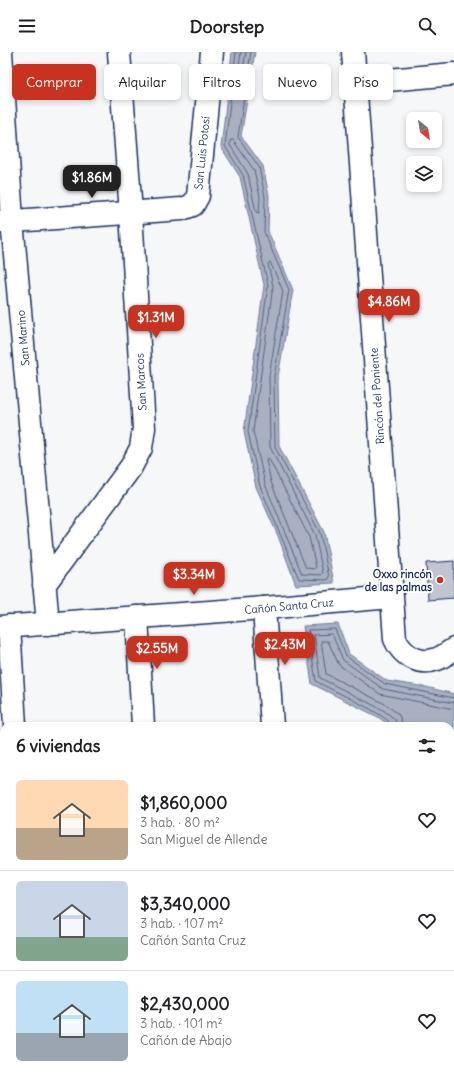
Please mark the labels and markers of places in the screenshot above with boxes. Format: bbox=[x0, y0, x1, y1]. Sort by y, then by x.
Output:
pin: $1.86M bbox=[59, 165, 125, 199]
pin: $4.86M bbox=[356, 289, 422, 323]
pin: $1.31M bbox=[123, 305, 189, 339]
pin: $3.34M bbox=[161, 562, 227, 596]
place label: Oxxo rincón de las palmas bbox=[365, 567, 433, 595]
marker: Oxxo rincón de las palmas bbox=[435, 575, 445, 585]
pin: $2.43M bbox=[252, 632, 318, 666]
pin: $2.55M bbox=[124, 636, 190, 670]

